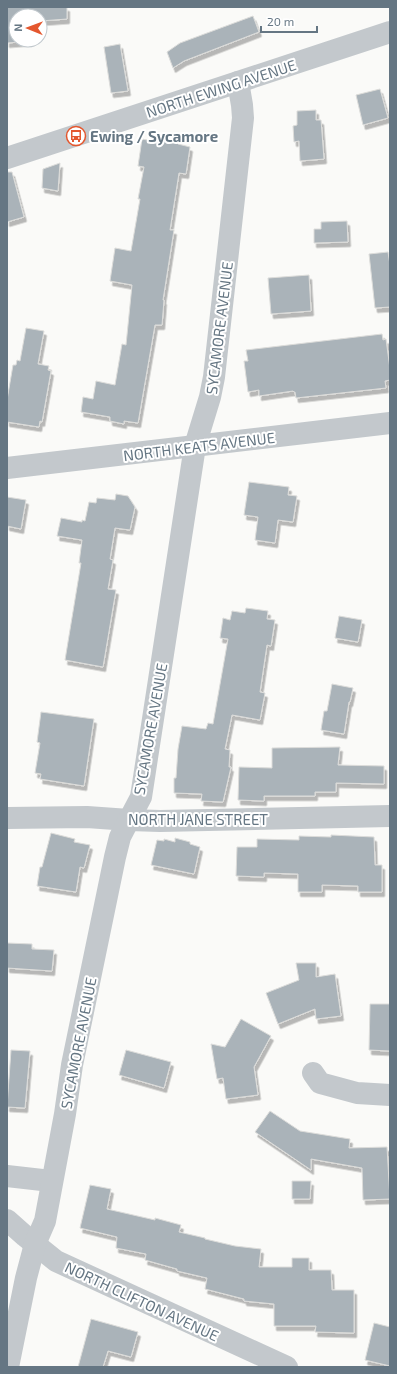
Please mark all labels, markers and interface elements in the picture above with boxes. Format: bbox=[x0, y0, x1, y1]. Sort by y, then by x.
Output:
north arrow bbox=[8, 8, 48, 48]
scale bar bbox=[261, 8, 317, 34]
text: 20 m bbox=[267, 14, 294, 28]
text: N bbox=[11, 24, 24, 32]
street label: NORTH EWING AVENUE bbox=[144, 55, 298, 121]
bus stop icon: Ewing / Sycamore bbox=[65, 125, 87, 147]
place label: Ewing / Sycamore bbox=[90, 127, 218, 146]
street label: SYCAMORE AVENUE bbox=[202, 261, 236, 395]
street label: NORTH KEATS AVENUE bbox=[122, 428, 276, 464]
street label: SYCAMORE AVENUE bbox=[130, 662, 170, 796]
street label: NORTH JANE STREET bbox=[128, 810, 268, 828]
street label: SYCAMORE AVENUE bbox=[56, 976, 100, 1110]
street label: NORTH CLIFTON AVENUE bbox=[62, 1257, 222, 1345]

